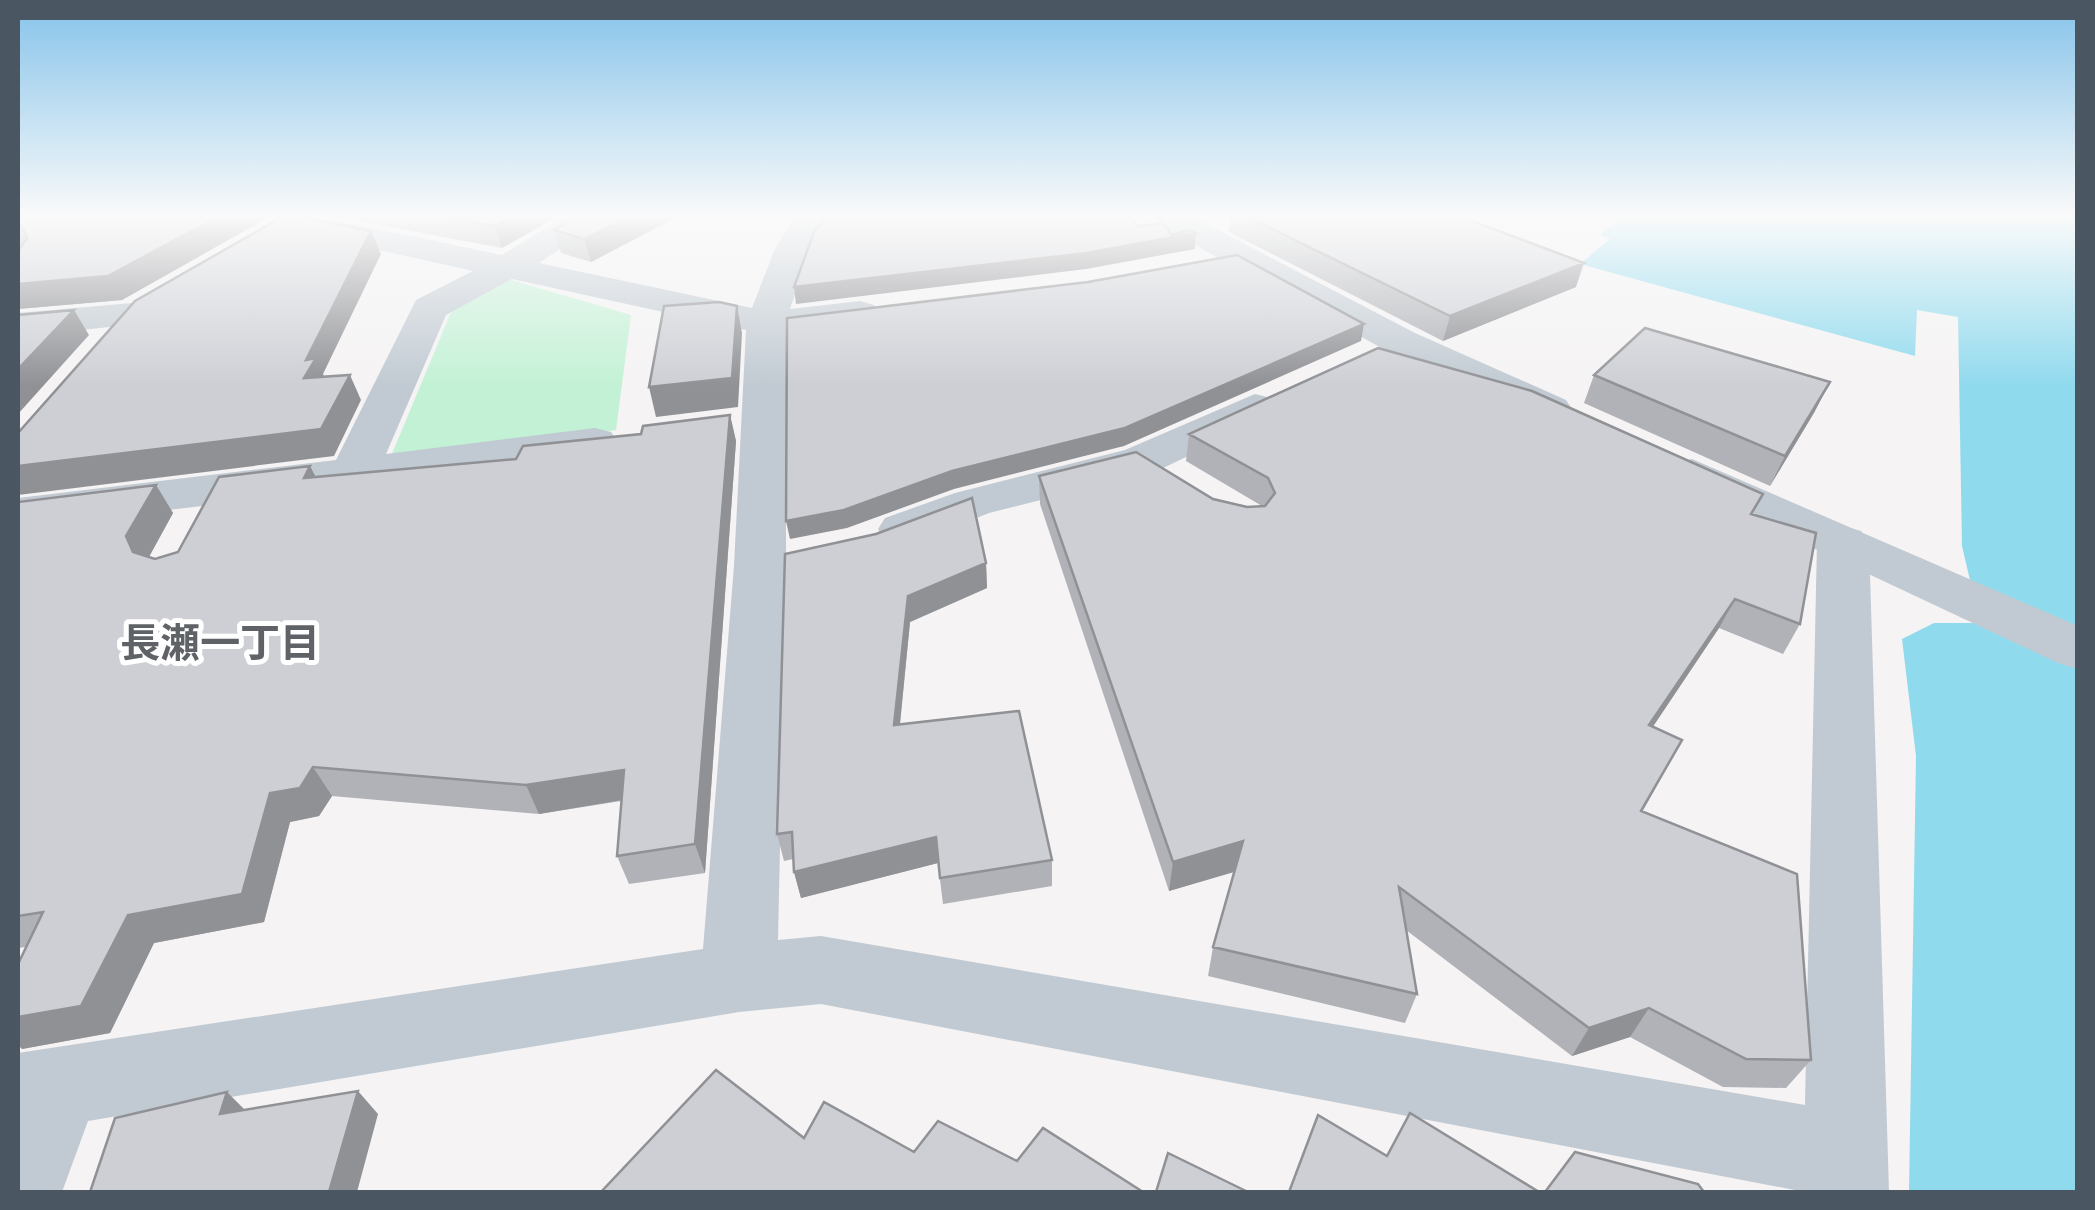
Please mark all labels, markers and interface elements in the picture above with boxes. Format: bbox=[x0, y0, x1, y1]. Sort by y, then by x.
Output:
district label: 長瀬一丁目 bbox=[120, 612, 320, 673]

